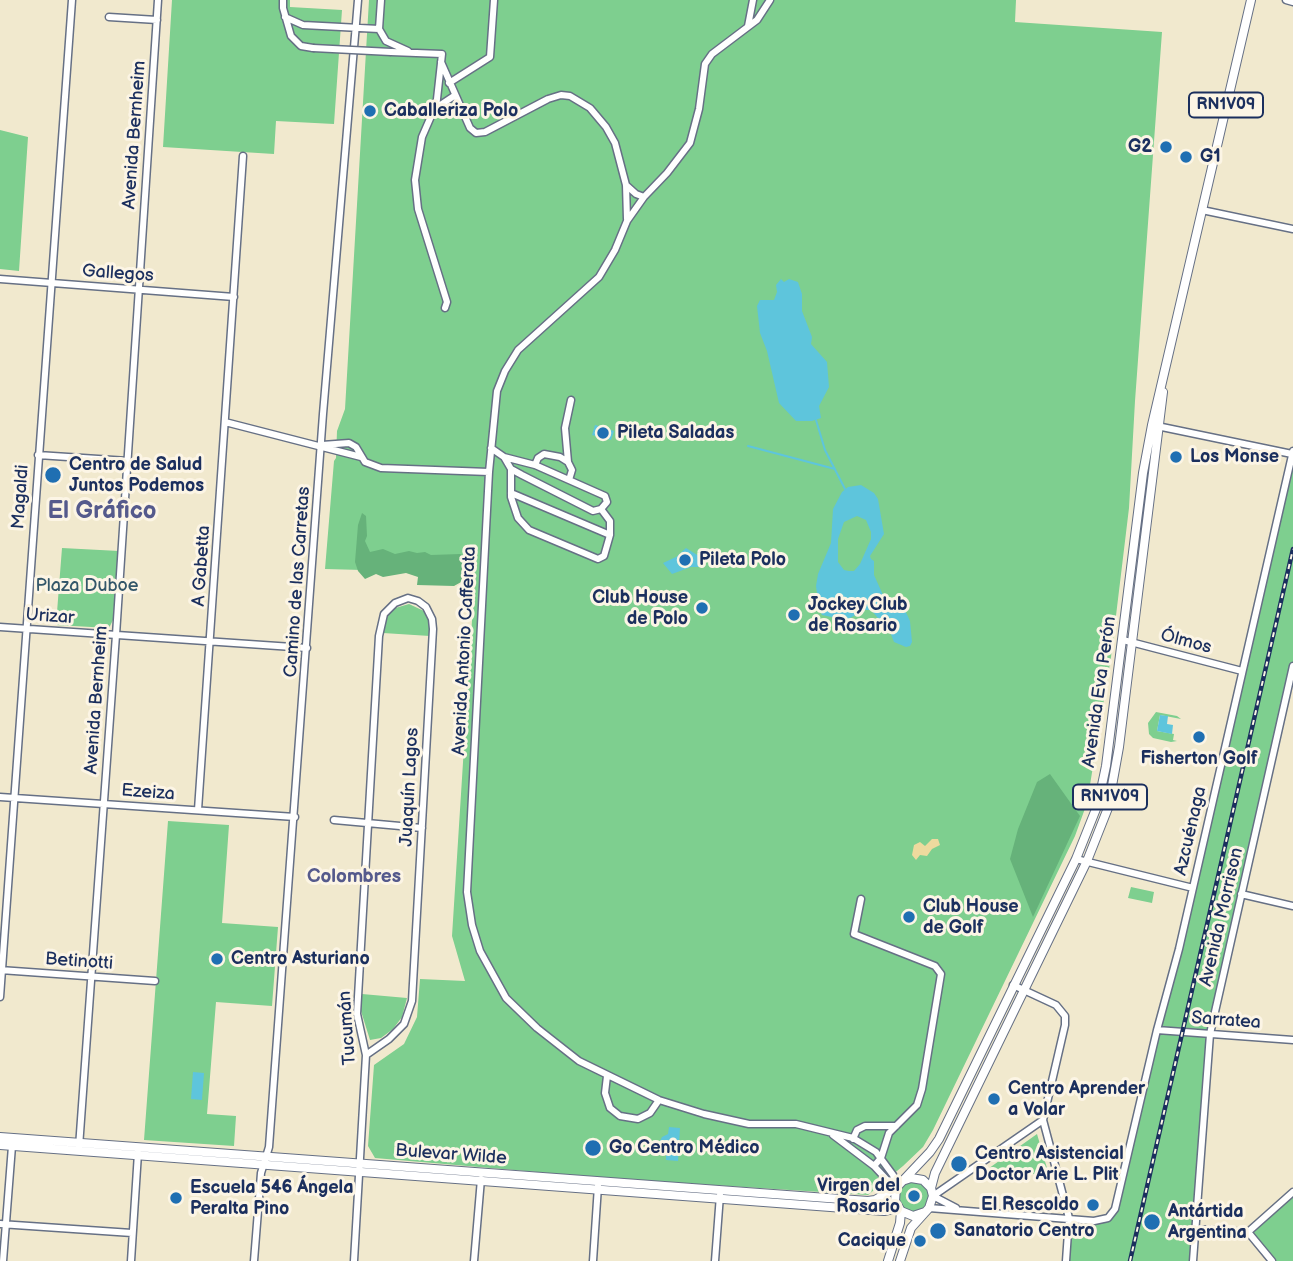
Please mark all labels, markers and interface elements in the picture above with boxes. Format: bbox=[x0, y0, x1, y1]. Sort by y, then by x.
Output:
street label: Avenida Bernheim bbox=[119, 60, 151, 210]
road number: RN1V09 bbox=[1189, 92, 1263, 118]
place label: Caballeriza Polo bbox=[384, 100, 518, 122]
marker: Caballeriza Polo bbox=[362, 103, 378, 119]
place label: G2 bbox=[1128, 136, 1152, 158]
marker: G2 bbox=[1158, 139, 1174, 155]
place label: G1 bbox=[1200, 146, 1221, 168]
marker: G1 bbox=[1178, 149, 1194, 165]
street label: Gallegos bbox=[81, 261, 155, 287]
place label: Pileta Saladas bbox=[617, 422, 734, 444]
marker: Pileta Saladas bbox=[595, 425, 611, 441]
place label: Los Monse bbox=[1190, 446, 1279, 468]
marker: Los Monse bbox=[1168, 449, 1184, 465]
place label: Centro de Salud Juntos Podemos bbox=[69, 454, 204, 496]
street label: Magaldi bbox=[8, 464, 34, 530]
marker: Centro de Salud Juntos Podemos bbox=[43, 465, 63, 485]
street label: Camino de las Carretas bbox=[281, 486, 315, 678]
district label: El Gráfico bbox=[47, 498, 157, 526]
street label: A Gabetta bbox=[188, 525, 216, 607]
street label: Avenida Antonio Cafferata bbox=[449, 546, 481, 756]
place label: Pileta Polo bbox=[699, 549, 786, 571]
marker: Pileta Polo bbox=[677, 552, 693, 568]
park label: Plaza Duboe bbox=[35, 575, 139, 597]
place label: Club House de Polo bbox=[592, 587, 688, 630]
place label: Jockey Club de Rosario bbox=[808, 594, 908, 636]
marker: Club House de Polo bbox=[694, 600, 710, 616]
street label: Urizar bbox=[25, 605, 75, 629]
marker: Jockey Club de Rosario bbox=[786, 607, 802, 623]
street label: Avenida Eva Perón bbox=[1079, 615, 1121, 769]
street label: Avenida Bernheim bbox=[81, 625, 113, 775]
street label: Ólmos bbox=[1158, 625, 1214, 659]
street label: Juaquín Lagos bbox=[396, 727, 424, 847]
marker: Fisherton Golf bbox=[1191, 729, 1207, 745]
place label: Fisherton Golf bbox=[1141, 748, 1257, 770]
street label: Ezeiza bbox=[120, 780, 176, 806]
road number: RN1V09 bbox=[1073, 784, 1147, 810]
street label: Azcuénaga bbox=[1170, 784, 1212, 878]
street label: Avenida Morrison bbox=[1196, 846, 1248, 988]
district label: Colombres bbox=[307, 866, 401, 888]
place label: Club House de Golf bbox=[923, 896, 1019, 939]
marker: Club House de Golf bbox=[901, 909, 917, 925]
place label: Centro Asturiano bbox=[231, 948, 370, 970]
street label: Betinotti bbox=[44, 949, 114, 975]
marker: Centro Asturiano bbox=[209, 951, 225, 967]
street label: Tucumán bbox=[335, 990, 361, 1066]
street label: Sarratea bbox=[1190, 1008, 1262, 1034]
place label: Centro Aprender a Volar bbox=[1008, 1078, 1145, 1120]
marker: Centro Aprender a Volar bbox=[986, 1091, 1002, 1107]
place label: Go Centro Médico bbox=[609, 1137, 760, 1159]
marker: Go Centro Médico bbox=[583, 1138, 603, 1158]
street label: Bulevar Wilde bbox=[395, 1140, 507, 1170]
place label: Centro Asistencial Doctor Arie L. Plit bbox=[975, 1143, 1124, 1186]
marker: Centro Asistencial Doctor Arie L. Plit bbox=[949, 1154, 969, 1174]
place label: Virgen del Rosario bbox=[817, 1175, 900, 1218]
place label: Escuela 546 Ángela Peralta Pino bbox=[190, 1177, 353, 1220]
marker: Virgen del Rosario bbox=[906, 1188, 922, 1204]
marker: Escuela 546 Ángela Peralta Pino bbox=[168, 1190, 184, 1206]
place label: El Rescoldo bbox=[981, 1194, 1079, 1216]
marker: El Rescoldo bbox=[1085, 1197, 1101, 1213]
place label: Antártida Argentina bbox=[1168, 1201, 1247, 1244]
marker: Antártida Argentina bbox=[1142, 1212, 1162, 1232]
place label: Sanatorio Centro bbox=[954, 1220, 1095, 1242]
marker: Sanatorio Centro bbox=[928, 1221, 948, 1241]
place label: Cacique bbox=[838, 1230, 906, 1252]
marker: Cacique bbox=[912, 1233, 928, 1249]

